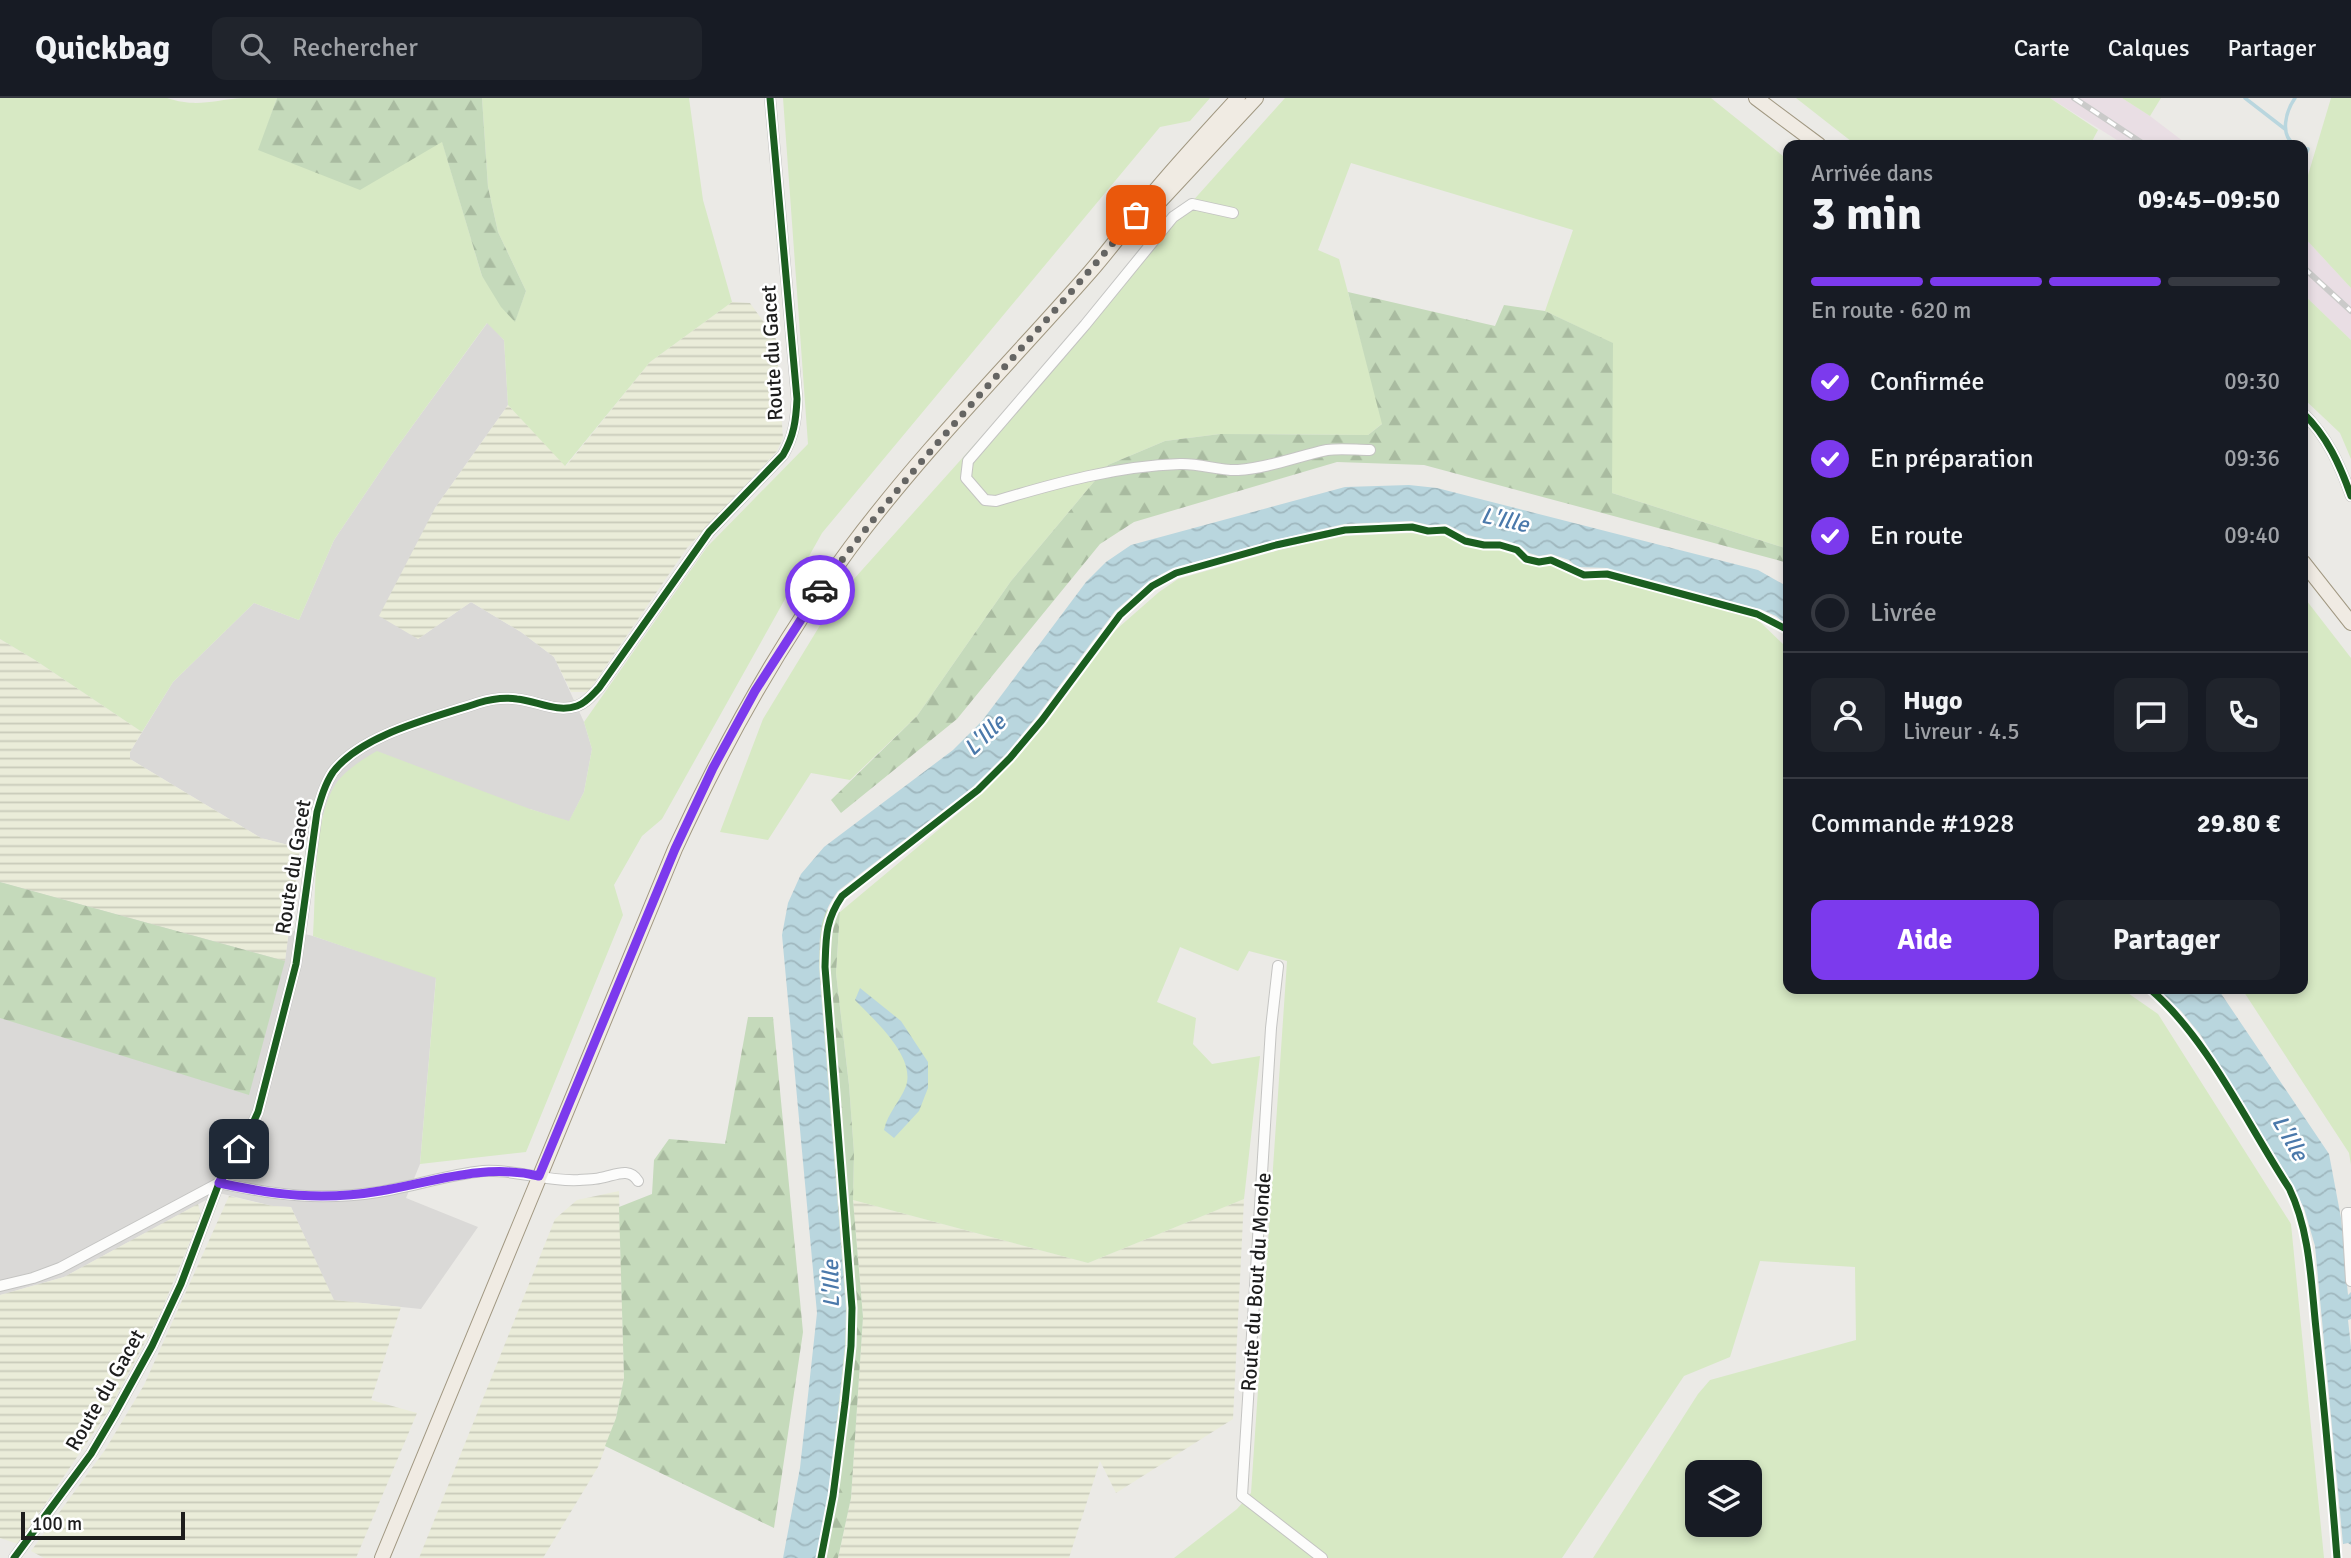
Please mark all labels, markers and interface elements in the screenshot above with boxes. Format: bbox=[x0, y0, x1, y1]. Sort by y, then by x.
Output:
search box bbox=[212, 17, 702, 80]
text: Quickbag bbox=[35, 28, 170, 69]
icon: search bbox=[236, 29, 274, 67]
text: Rechercher bbox=[292, 32, 418, 64]
text: Carte bbox=[2014, 33, 2070, 63]
text: Calques bbox=[2108, 33, 2189, 63]
text: Partager bbox=[2227, 33, 2316, 63]
text: Arrivée dans bbox=[1811, 159, 1933, 188]
text: 09:45–09:50 bbox=[2138, 184, 2280, 216]
pin bbox=[1106, 185, 1166, 245]
text: 3 min bbox=[1811, 186, 1922, 242]
icon: bag bbox=[1117, 196, 1155, 234]
street label: Route du Gacet bbox=[755, 284, 789, 422]
text: En route · 620 m bbox=[1811, 296, 1971, 325]
icon: check bbox=[1811, 363, 1849, 401]
text: Confirmée bbox=[1870, 366, 1985, 398]
text: 09:30 bbox=[2224, 367, 2280, 396]
icon: check bbox=[1811, 440, 1849, 478]
text: En préparation bbox=[1870, 443, 2034, 475]
text: 09:36 bbox=[2224, 444, 2280, 473]
water label: L'Ille bbox=[1479, 501, 1533, 539]
icon: check bbox=[1811, 517, 1849, 555]
text: En route bbox=[1870, 520, 1963, 552]
text: 09:40 bbox=[2224, 521, 2280, 550]
courier bbox=[785, 555, 855, 625]
icon: car bbox=[801, 571, 839, 609]
text: Livrée bbox=[1870, 597, 1937, 629]
button: person bbox=[1811, 678, 1885, 752]
button: chat bbox=[2114, 678, 2188, 752]
button: phone bbox=[2206, 678, 2280, 752]
text: Hugo bbox=[1903, 685, 1963, 717]
water label: L'Ille bbox=[958, 707, 1013, 762]
text: Livreur · 4.5 bbox=[1903, 717, 2020, 746]
street label: Route du Gacet bbox=[270, 798, 316, 936]
text: Commande #1928 bbox=[1811, 808, 2014, 840]
text: 29.80 € bbox=[2197, 808, 2280, 840]
button: Aide bbox=[1811, 900, 2039, 980]
button: Partager bbox=[2053, 900, 2280, 980]
water label: L'Ille bbox=[2265, 1110, 2315, 1167]
pin bbox=[209, 1119, 269, 1179]
icon: home bbox=[220, 1130, 258, 1168]
street label: Route du Bout du Monde bbox=[1235, 1172, 1277, 1392]
water label: L'Ille bbox=[816, 1258, 846, 1308]
street label: Route du Gacet bbox=[60, 1325, 150, 1455]
map controls bbox=[1685, 1460, 1762, 1537]
button: layers bbox=[1685, 1460, 1762, 1537]
scale bar bbox=[21, 1509, 186, 1541]
text: 100 m bbox=[32, 1512, 82, 1536]

